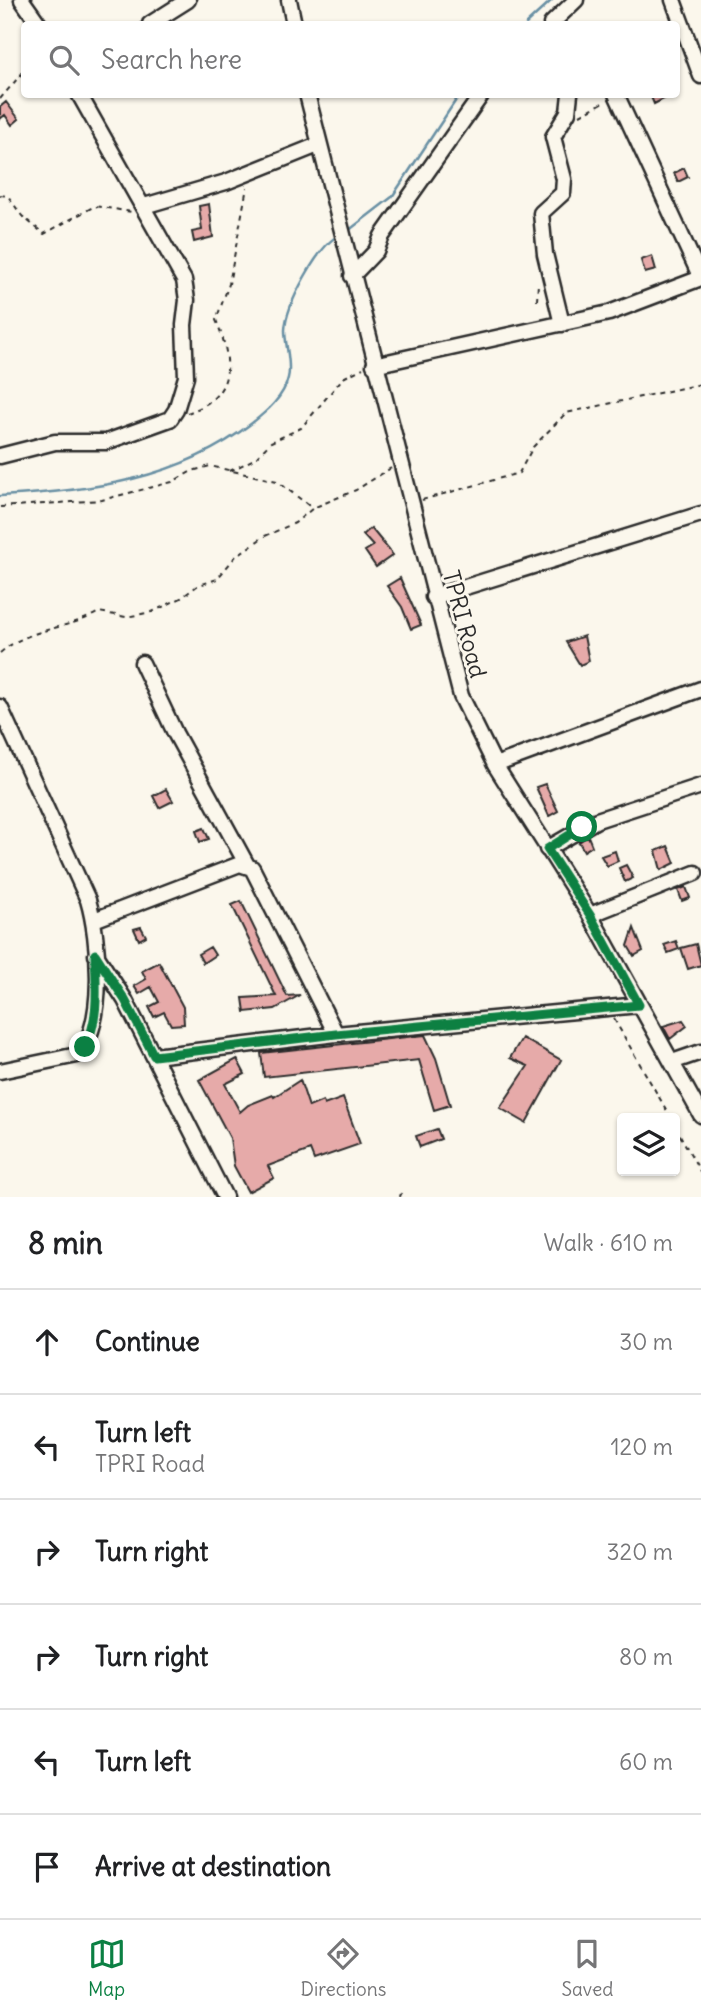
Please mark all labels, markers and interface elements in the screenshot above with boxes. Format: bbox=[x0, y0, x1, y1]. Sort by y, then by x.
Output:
search box bbox=[21, 21, 680, 98]
icon: search bbox=[45, 41, 83, 79]
text: Search here bbox=[101, 43, 242, 76]
street label: TPRI Road bbox=[437, 567, 493, 681]
route start bbox=[566, 811, 597, 842]
route end bbox=[69, 1031, 100, 1062]
map controls bbox=[617, 1113, 680, 1176]
button: layers bbox=[617, 1113, 680, 1176]
text: 8 min bbox=[28, 1224, 103, 1262]
text: Walk · 610 m bbox=[544, 1228, 673, 1257]
icon: ahead bbox=[28, 1323, 66, 1361]
text: Continue bbox=[95, 1325, 200, 1358]
text: 30 m bbox=[619, 1327, 673, 1356]
text: Turn left bbox=[95, 1416, 191, 1449]
icon: left bbox=[28, 1428, 66, 1466]
text: 120 m bbox=[610, 1432, 673, 1461]
text: TPRI Road bbox=[95, 1449, 205, 1478]
icon: right bbox=[28, 1533, 66, 1571]
text: Turn right bbox=[95, 1535, 208, 1568]
text: 320 m bbox=[607, 1537, 673, 1566]
icon: right bbox=[28, 1638, 66, 1676]
text: Turn right bbox=[95, 1640, 208, 1673]
text: 80 m bbox=[619, 1642, 673, 1671]
icon: left bbox=[28, 1743, 66, 1781]
text: Turn left bbox=[95, 1745, 191, 1778]
text: 60 m bbox=[619, 1747, 673, 1776]
icon: arrive bbox=[28, 1848, 66, 1886]
text: Arrive at destination bbox=[95, 1850, 331, 1883]
tab: Map bbox=[88, 1935, 126, 2001]
tab: Directions bbox=[301, 1935, 386, 2001]
tab: Saved bbox=[561, 1935, 613, 2001]

